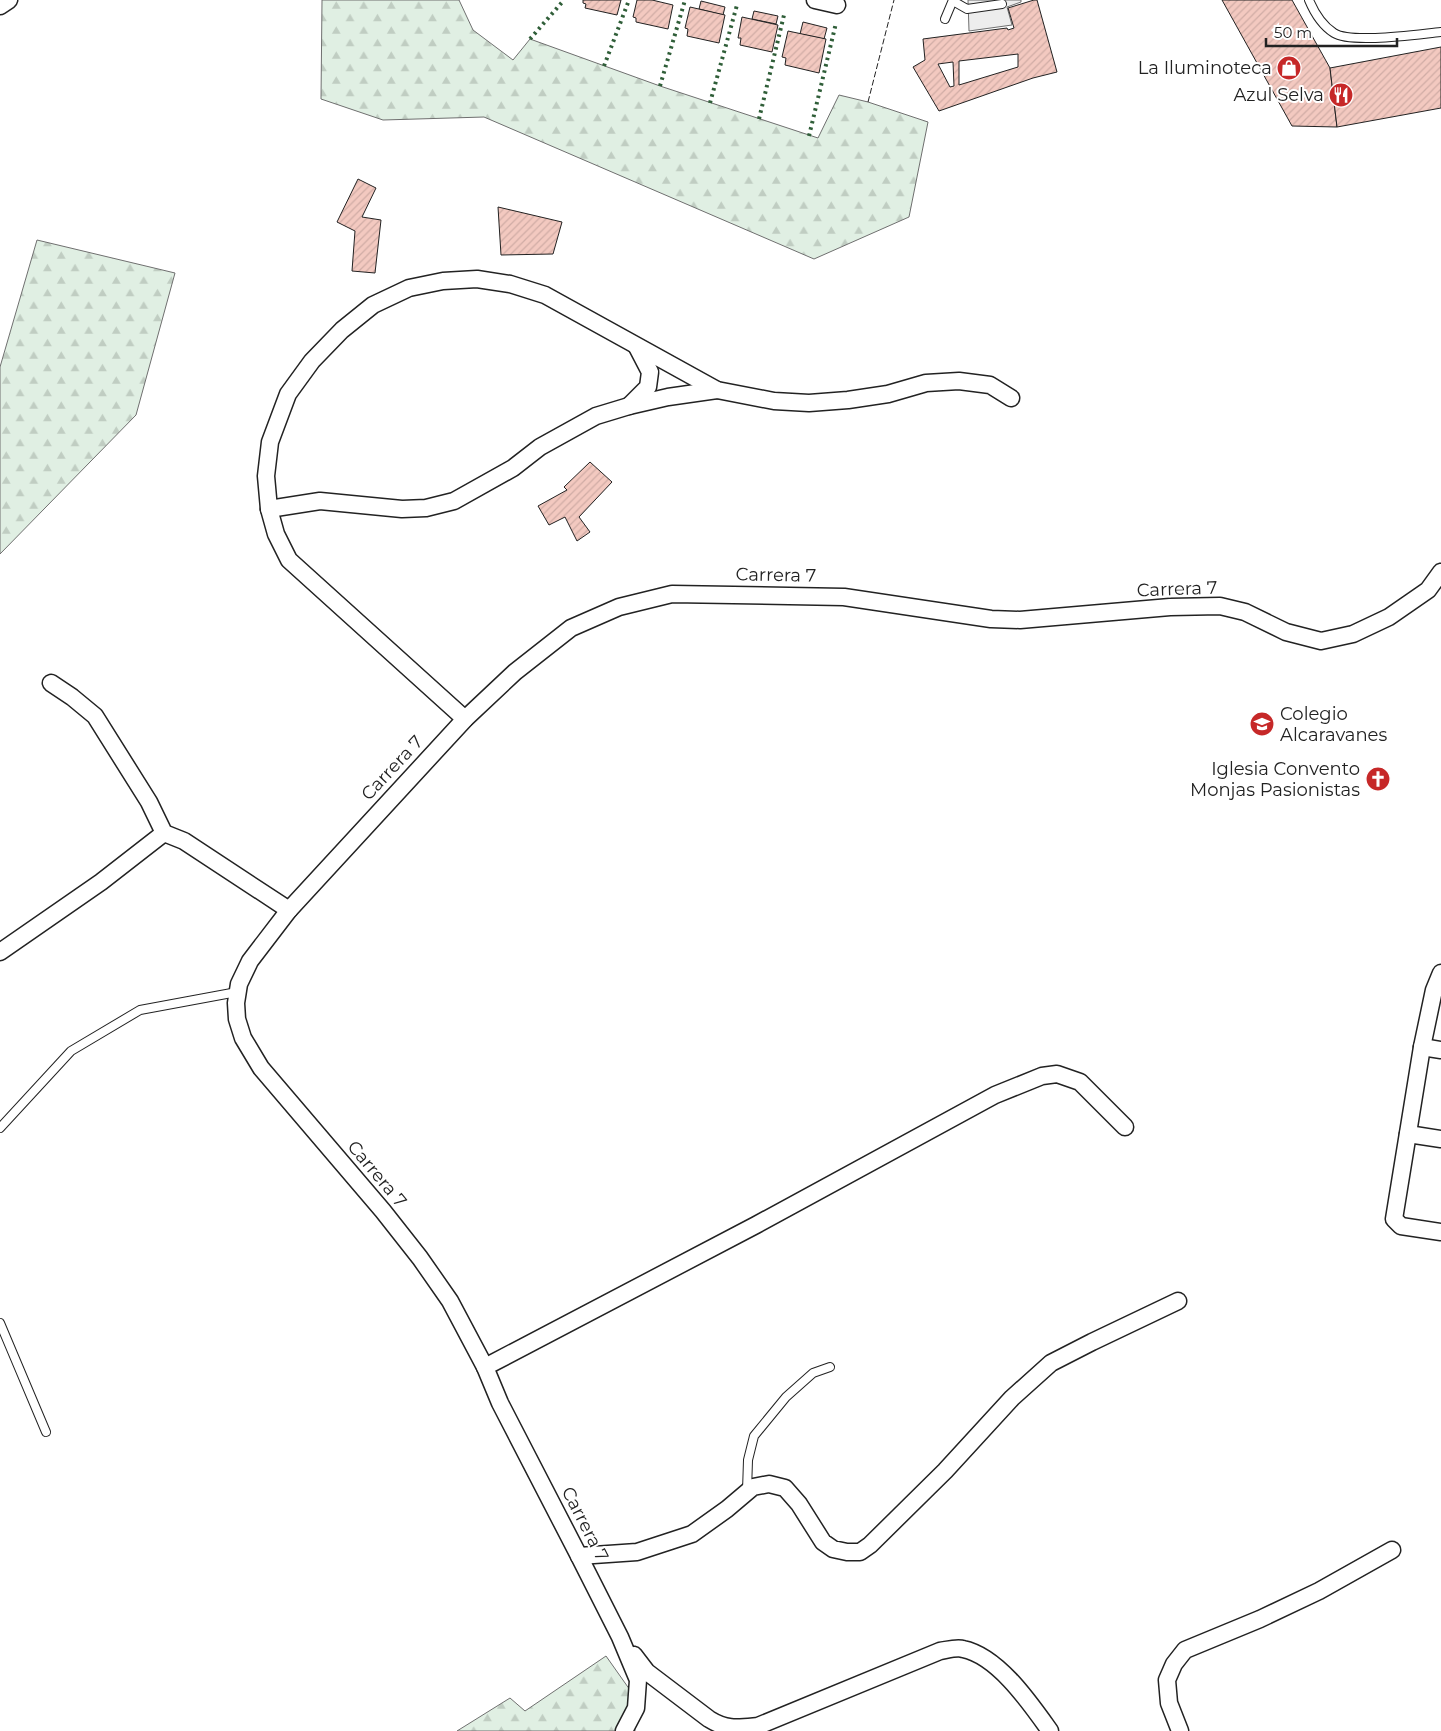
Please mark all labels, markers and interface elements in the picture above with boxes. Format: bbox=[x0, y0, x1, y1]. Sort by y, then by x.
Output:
scale bar bbox=[1266, 15, 1397, 47]
text: 50 m bbox=[1274, 23, 1312, 42]
shop icon: La Iluminoteca bbox=[1276, 55, 1302, 81]
place label: La Iluminoteca bbox=[1138, 57, 1272, 79]
restaurant icon: Azul Selva bbox=[1328, 82, 1354, 108]
place label: Azul Selva bbox=[1233, 84, 1324, 106]
street label: Carrera 7 bbox=[736, 563, 816, 587]
street label: Carrera 7 bbox=[1136, 577, 1218, 601]
place label: Colegio Alcaravanes bbox=[1280, 703, 1387, 746]
school or university icon: Colegio Alcaravanes bbox=[1249, 711, 1275, 737]
street label: Carrera 7 bbox=[356, 731, 428, 805]
place label: Iglesia Convento Monjas Pasionistas bbox=[1190, 758, 1360, 801]
church icon: Iglesia Convento Monjas Pasionistas bbox=[1365, 766, 1391, 792]
street label: Carrera 7 bbox=[343, 1136, 411, 1212]
street label: Carrera 7 bbox=[557, 1483, 613, 1565]

